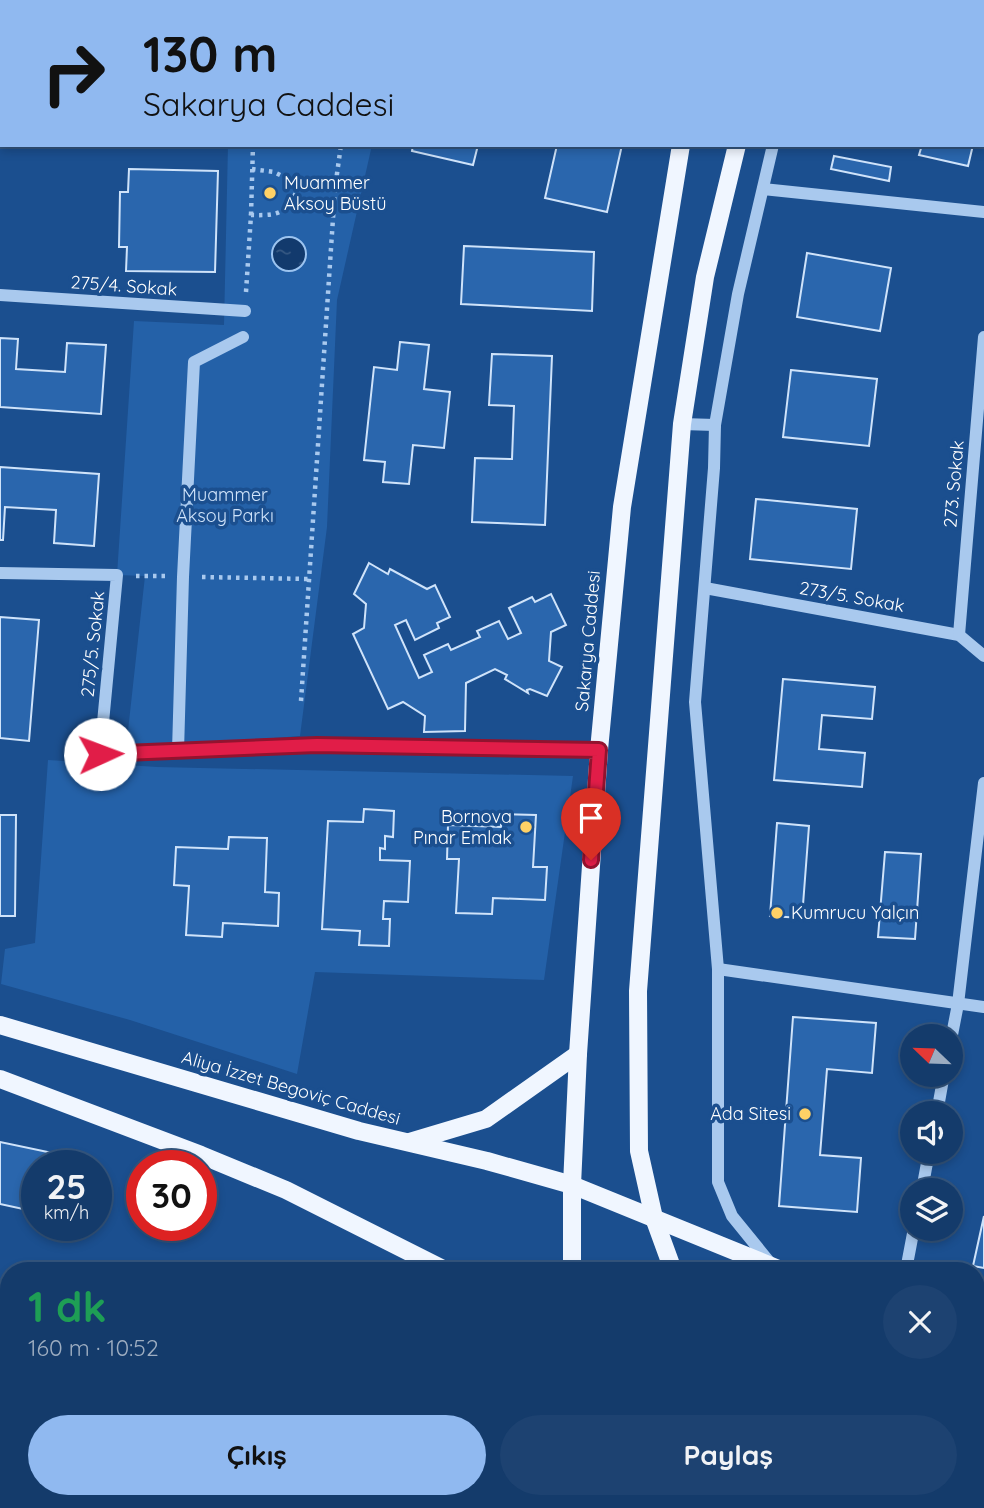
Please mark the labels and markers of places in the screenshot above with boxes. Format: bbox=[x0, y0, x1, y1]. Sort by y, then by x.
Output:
place label: Muammer Aksoy Büstü bbox=[284, 171, 386, 215]
marker: Muammer Aksoy Büstü bbox=[262, 185, 278, 201]
pin bbox=[561, 788, 621, 860]
place label: Bornova Pınar Emlak bbox=[413, 805, 512, 849]
marker: Bornova Pınar Emlak bbox=[518, 819, 534, 835]
place label: Kumrucu Yalçın bbox=[791, 901, 919, 924]
marker: Kumrucu Yalçın bbox=[769, 905, 785, 921]
place label: Ada Sitesi bbox=[710, 1102, 791, 1125]
marker: Ada Sitesi bbox=[797, 1106, 813, 1122]

